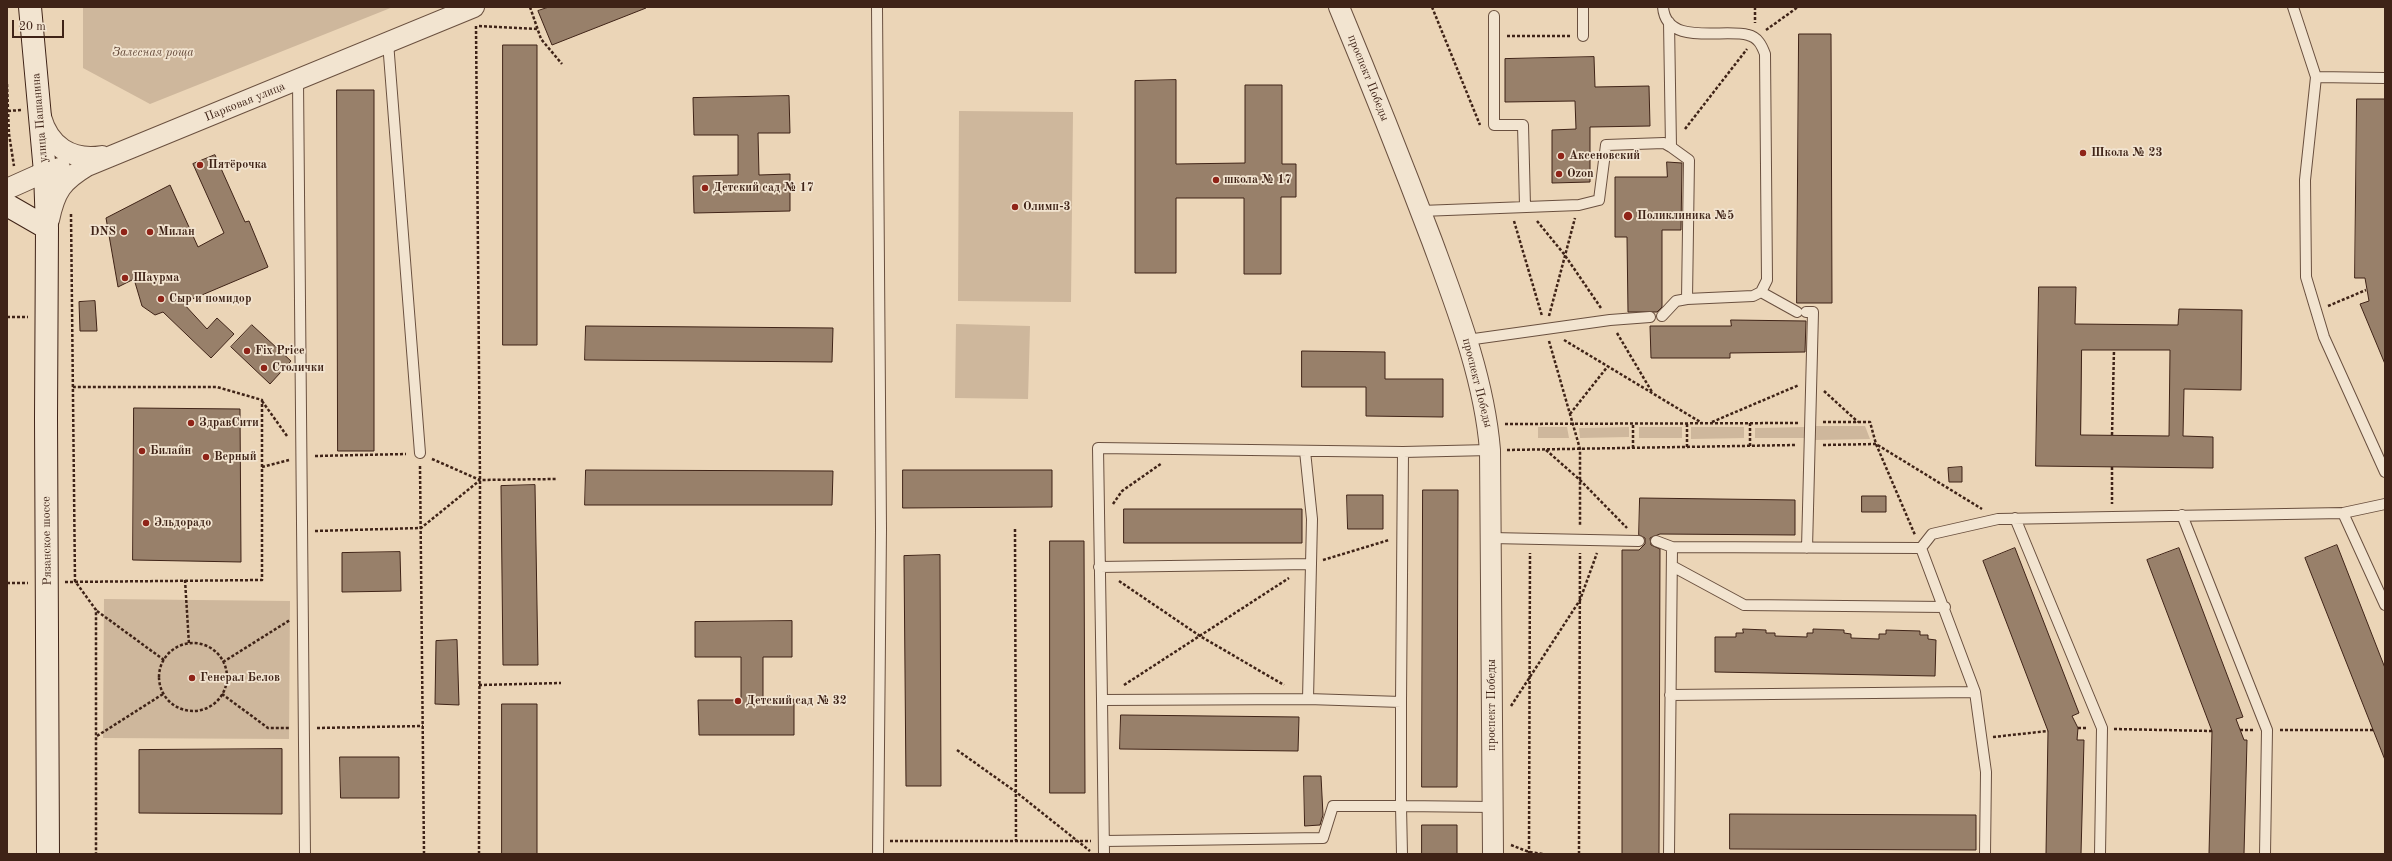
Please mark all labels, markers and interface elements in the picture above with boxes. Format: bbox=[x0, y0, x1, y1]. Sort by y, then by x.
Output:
scale bar bbox=[14, 12, 66, 38]
text: 20 m bbox=[19, 21, 46, 33]
street label: проспект Победы bbox=[1344, 33, 1392, 123]
park label: Залесная роща bbox=[112, 46, 194, 60]
street label: улица Пашанина bbox=[29, 73, 51, 163]
street label: Парковая улица bbox=[203, 79, 287, 125]
place label: Школа № 23 bbox=[2091, 146, 2162, 160]
marker: Школа № 23 bbox=[2078, 148, 2088, 158]
place label: Аксеновский bbox=[1569, 149, 1640, 163]
marker: Аксеновский bbox=[1556, 151, 1566, 161]
place label: Пятёрочка bbox=[208, 158, 267, 172]
marker: Пятёрочка bbox=[195, 160, 205, 170]
place label: Ozon bbox=[1567, 167, 1594, 181]
marker: Ozon bbox=[1554, 169, 1564, 179]
place label: школа № 17 bbox=[1224, 173, 1291, 187]
marker: школа № 17 bbox=[1211, 175, 1221, 185]
place label: Детский сад № 17 bbox=[713, 181, 814, 195]
marker: Детский сад № 17 bbox=[700, 183, 710, 193]
place label: Олимп-3 bbox=[1023, 200, 1071, 214]
marker: Олимп-3 bbox=[1010, 202, 1020, 212]
place label: Поликлиника №5 bbox=[1637, 209, 1734, 223]
marker: Поликлиника №5 bbox=[1622, 210, 1634, 222]
place label: DNS bbox=[90, 225, 116, 239]
place label: Милан bbox=[158, 225, 195, 239]
marker: DNS bbox=[119, 227, 129, 237]
marker: Милан bbox=[145, 227, 155, 237]
place label: Шаурма bbox=[133, 271, 179, 285]
marker: Шаурма bbox=[120, 273, 130, 283]
place label: Сыр и помидор bbox=[169, 292, 251, 306]
marker: Сыр и помидор bbox=[156, 294, 166, 304]
street label: проспект Победы bbox=[1459, 337, 1495, 429]
place label: Fix Price bbox=[255, 344, 305, 358]
marker: Fix Price bbox=[242, 346, 252, 356]
place label: Столички bbox=[272, 361, 324, 375]
marker: Столички bbox=[259, 363, 269, 373]
place label: ЗдравСити bbox=[199, 416, 259, 430]
marker: ЗдравСити bbox=[186, 418, 196, 428]
place label: Билайн bbox=[150, 444, 191, 458]
marker: Билайн bbox=[137, 446, 147, 456]
place label: Верный bbox=[214, 450, 257, 464]
marker: Верный bbox=[201, 452, 211, 462]
street label: Рязанское шоссе bbox=[39, 496, 55, 586]
place label: Эльдорадо bbox=[154, 516, 211, 530]
marker: Эльдорадо bbox=[141, 518, 151, 528]
street label: проспект Победы bbox=[1485, 659, 1499, 751]
place label: Генерал Белов bbox=[200, 671, 280, 685]
marker: Генерал Белов bbox=[187, 673, 197, 683]
place label: Детский сад № 32 bbox=[746, 694, 847, 708]
marker: Детский сад № 32 bbox=[733, 696, 743, 706]

